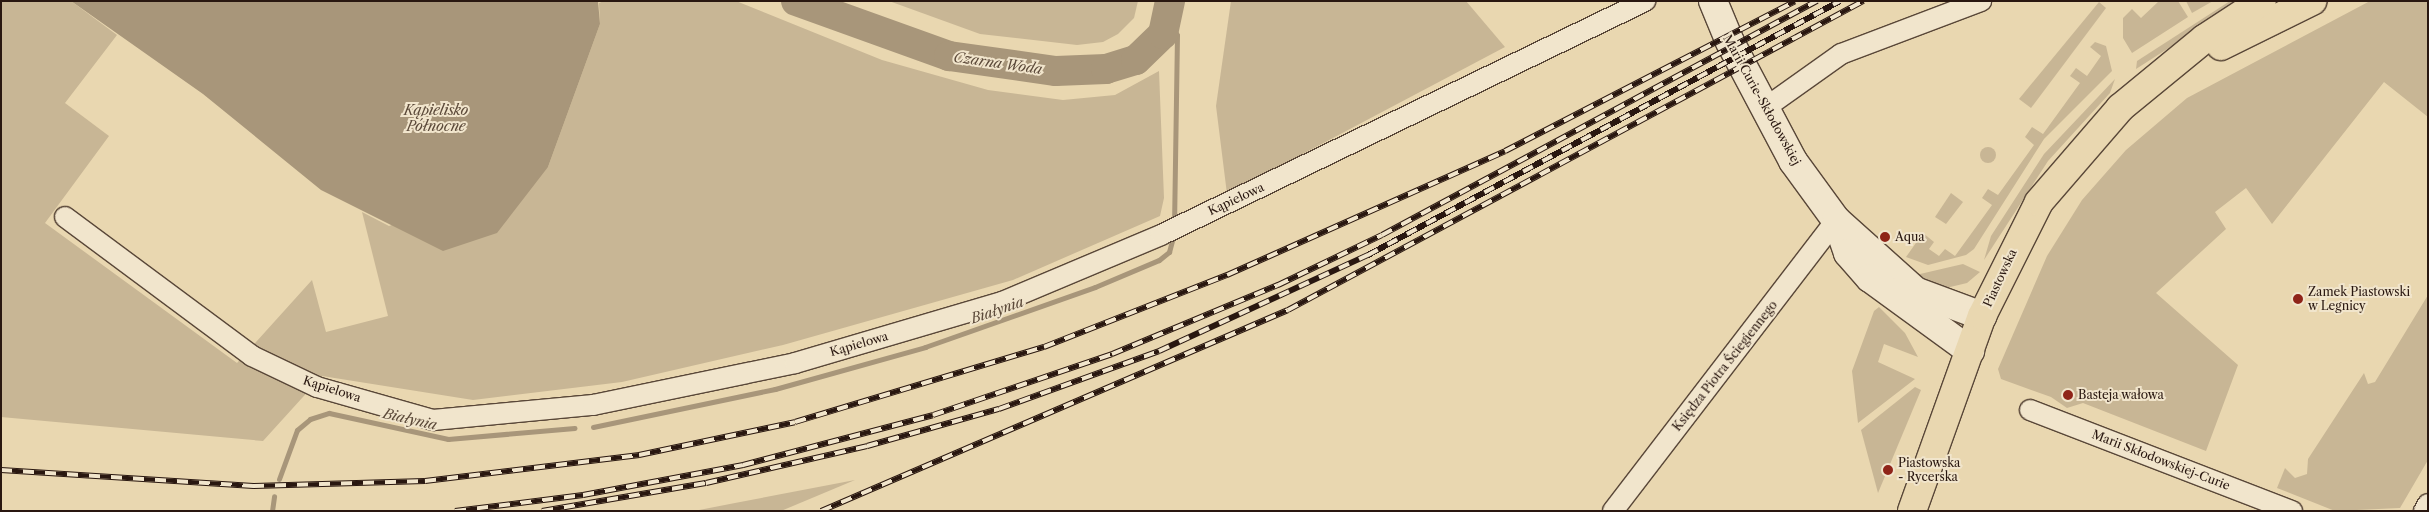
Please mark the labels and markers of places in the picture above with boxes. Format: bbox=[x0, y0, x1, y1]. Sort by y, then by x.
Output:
place label: Aqua bbox=[1895, 230, 1925, 244]
marker: Aqua bbox=[1879, 231, 1891, 243]
place label: Zamek Piastowski w Legnicy bbox=[2308, 285, 2410, 313]
marker: Zamek Piastowski w Legnicy bbox=[2292, 293, 2304, 305]
place label: Basteja wałowa bbox=[2078, 388, 2164, 402]
marker: Basteja wałowa bbox=[2062, 389, 2074, 401]
place label: Piastowska - Rycerska bbox=[1898, 456, 1960, 484]
marker: Piastowska - Rycerska bbox=[1882, 464, 1894, 476]

